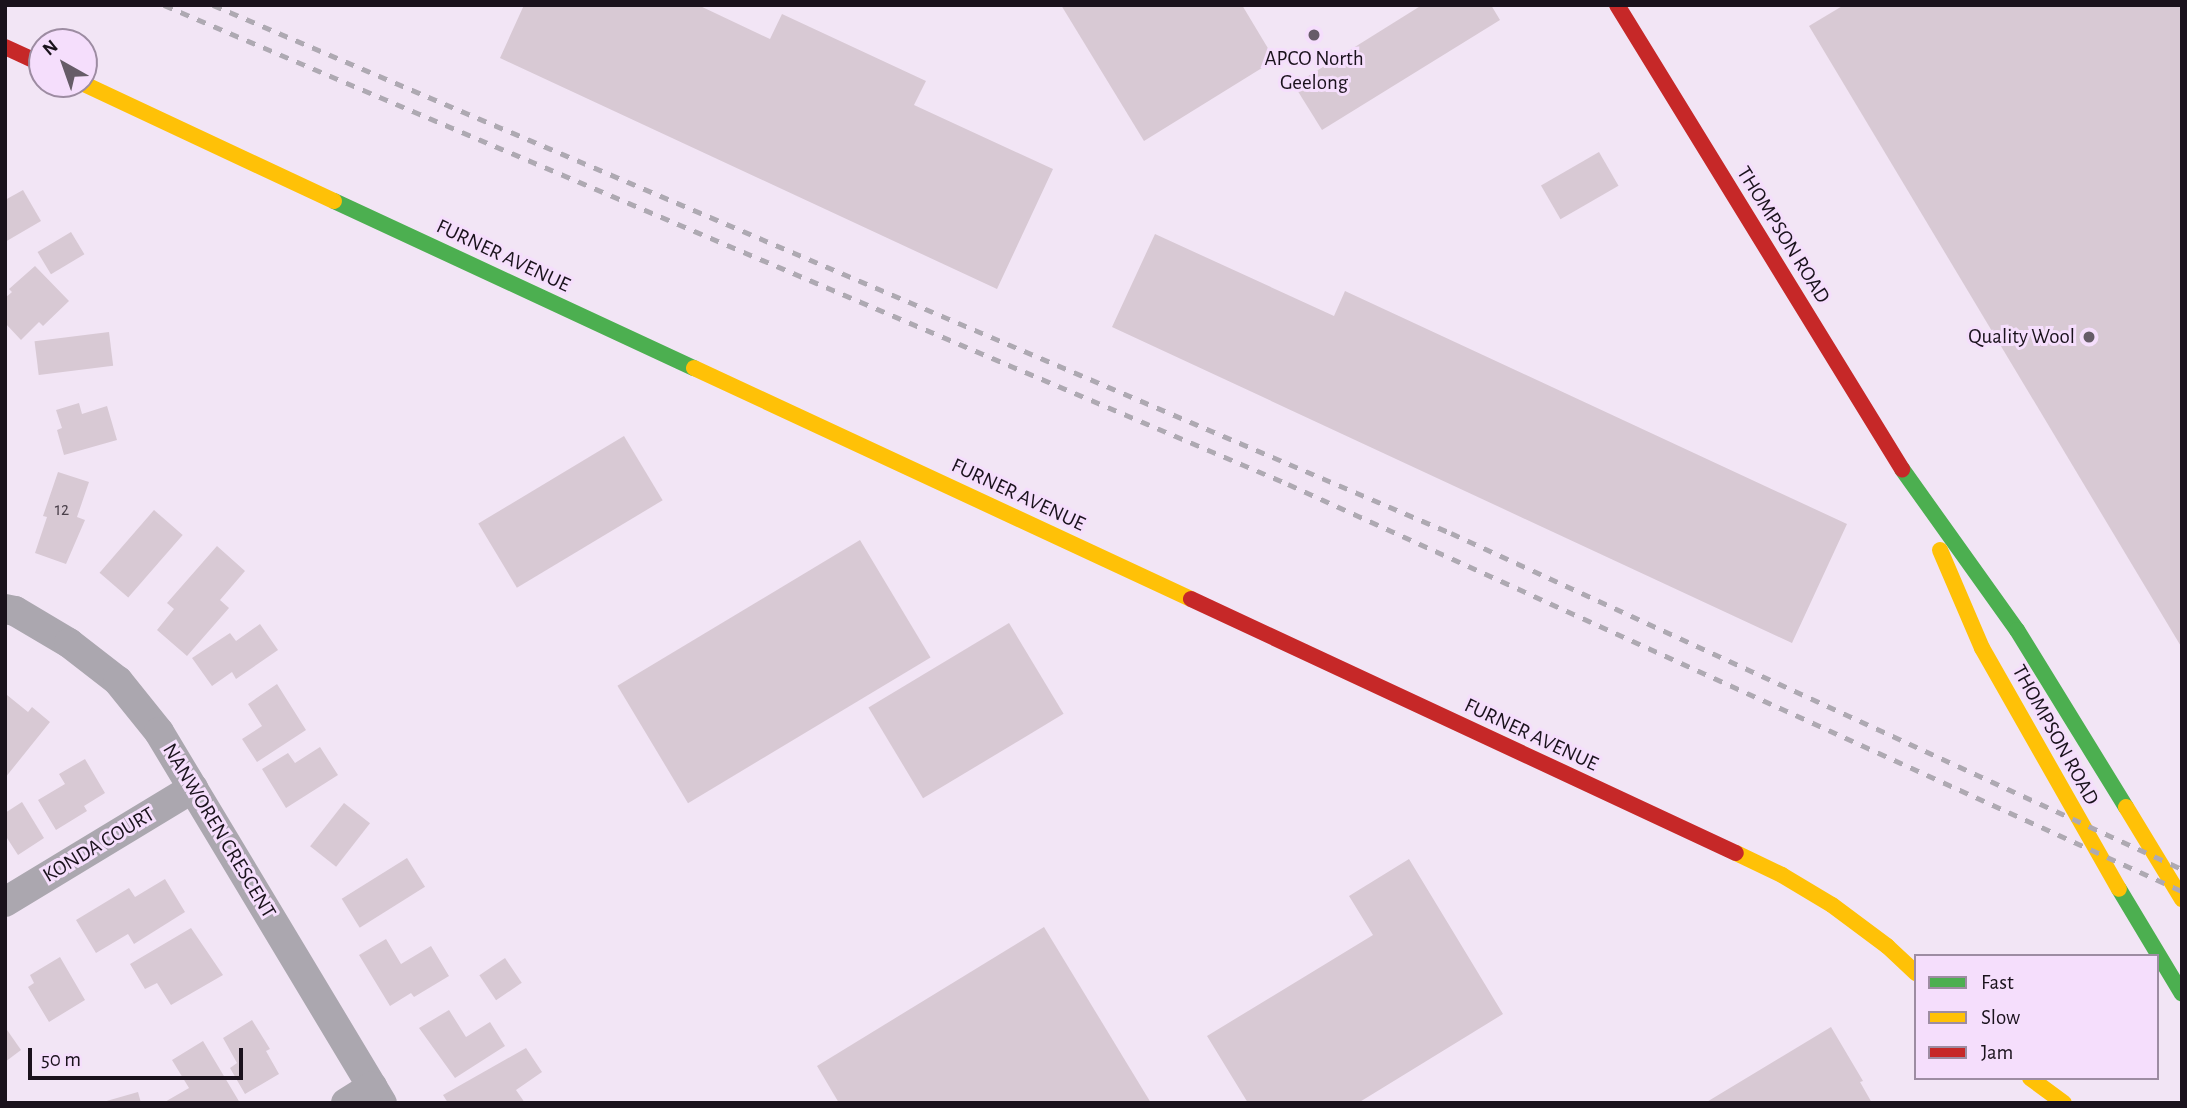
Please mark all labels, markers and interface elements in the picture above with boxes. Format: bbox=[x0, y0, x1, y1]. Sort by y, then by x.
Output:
marker: APCO North Geelong bbox=[1306, 27, 1322, 43]
north arrow bbox=[28, 28, 98, 98]
text: N bbox=[39, 37, 62, 60]
place label: APCO North Geelong bbox=[1264, 46, 1364, 96]
street label: THOMPSON ROAD bbox=[1731, 162, 1835, 308]
street label: FURNER AVENUE bbox=[432, 214, 574, 298]
place label: Quality Wool bbox=[1968, 324, 2075, 350]
marker: Quality Wool bbox=[2081, 329, 2097, 345]
street label: FURNER AVENUE bbox=[947, 453, 1089, 537]
house number: 12 bbox=[55, 499, 69, 521]
street label: THOMPSON ROAD bbox=[2006, 661, 2104, 809]
street label: FURNER AVENUE bbox=[1460, 693, 1602, 777]
street label: NANWOREN CRESCENT bbox=[157, 739, 281, 923]
street label: KONDA COURT bbox=[38, 802, 160, 888]
legend bbox=[1914, 954, 2159, 1080]
text: Fast bbox=[1981, 972, 2014, 993]
text: Slow bbox=[1981, 1007, 2020, 1028]
scale bar bbox=[32, 1034, 247, 1078]
text: Jam bbox=[1981, 1042, 2013, 1063]
text: 50 m bbox=[41, 1049, 81, 1070]

